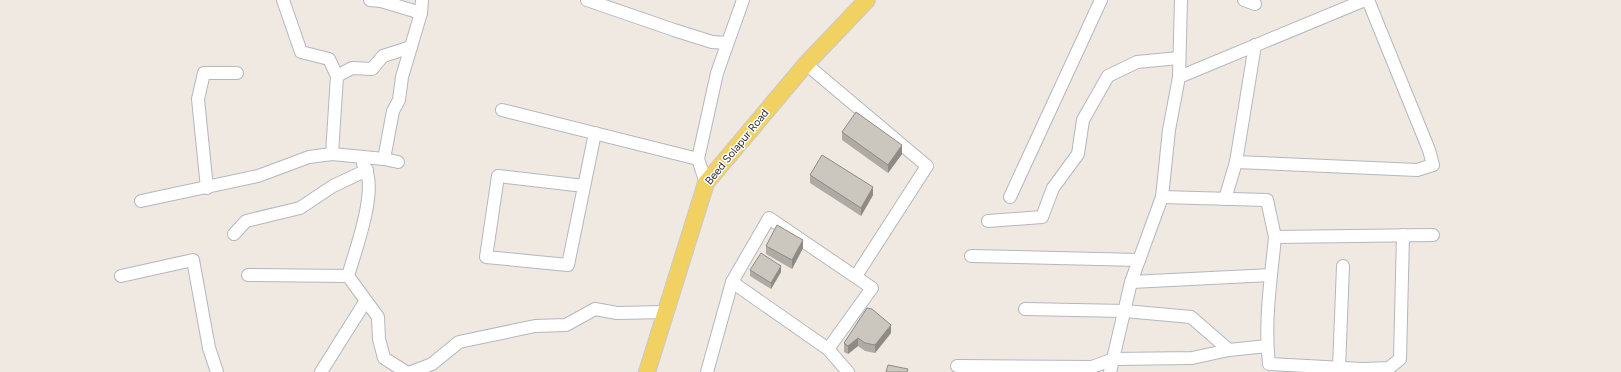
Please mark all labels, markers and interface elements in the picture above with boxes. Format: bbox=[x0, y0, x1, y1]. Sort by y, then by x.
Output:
street label: Beed Solapur Road bbox=[703, 107, 771, 187]

